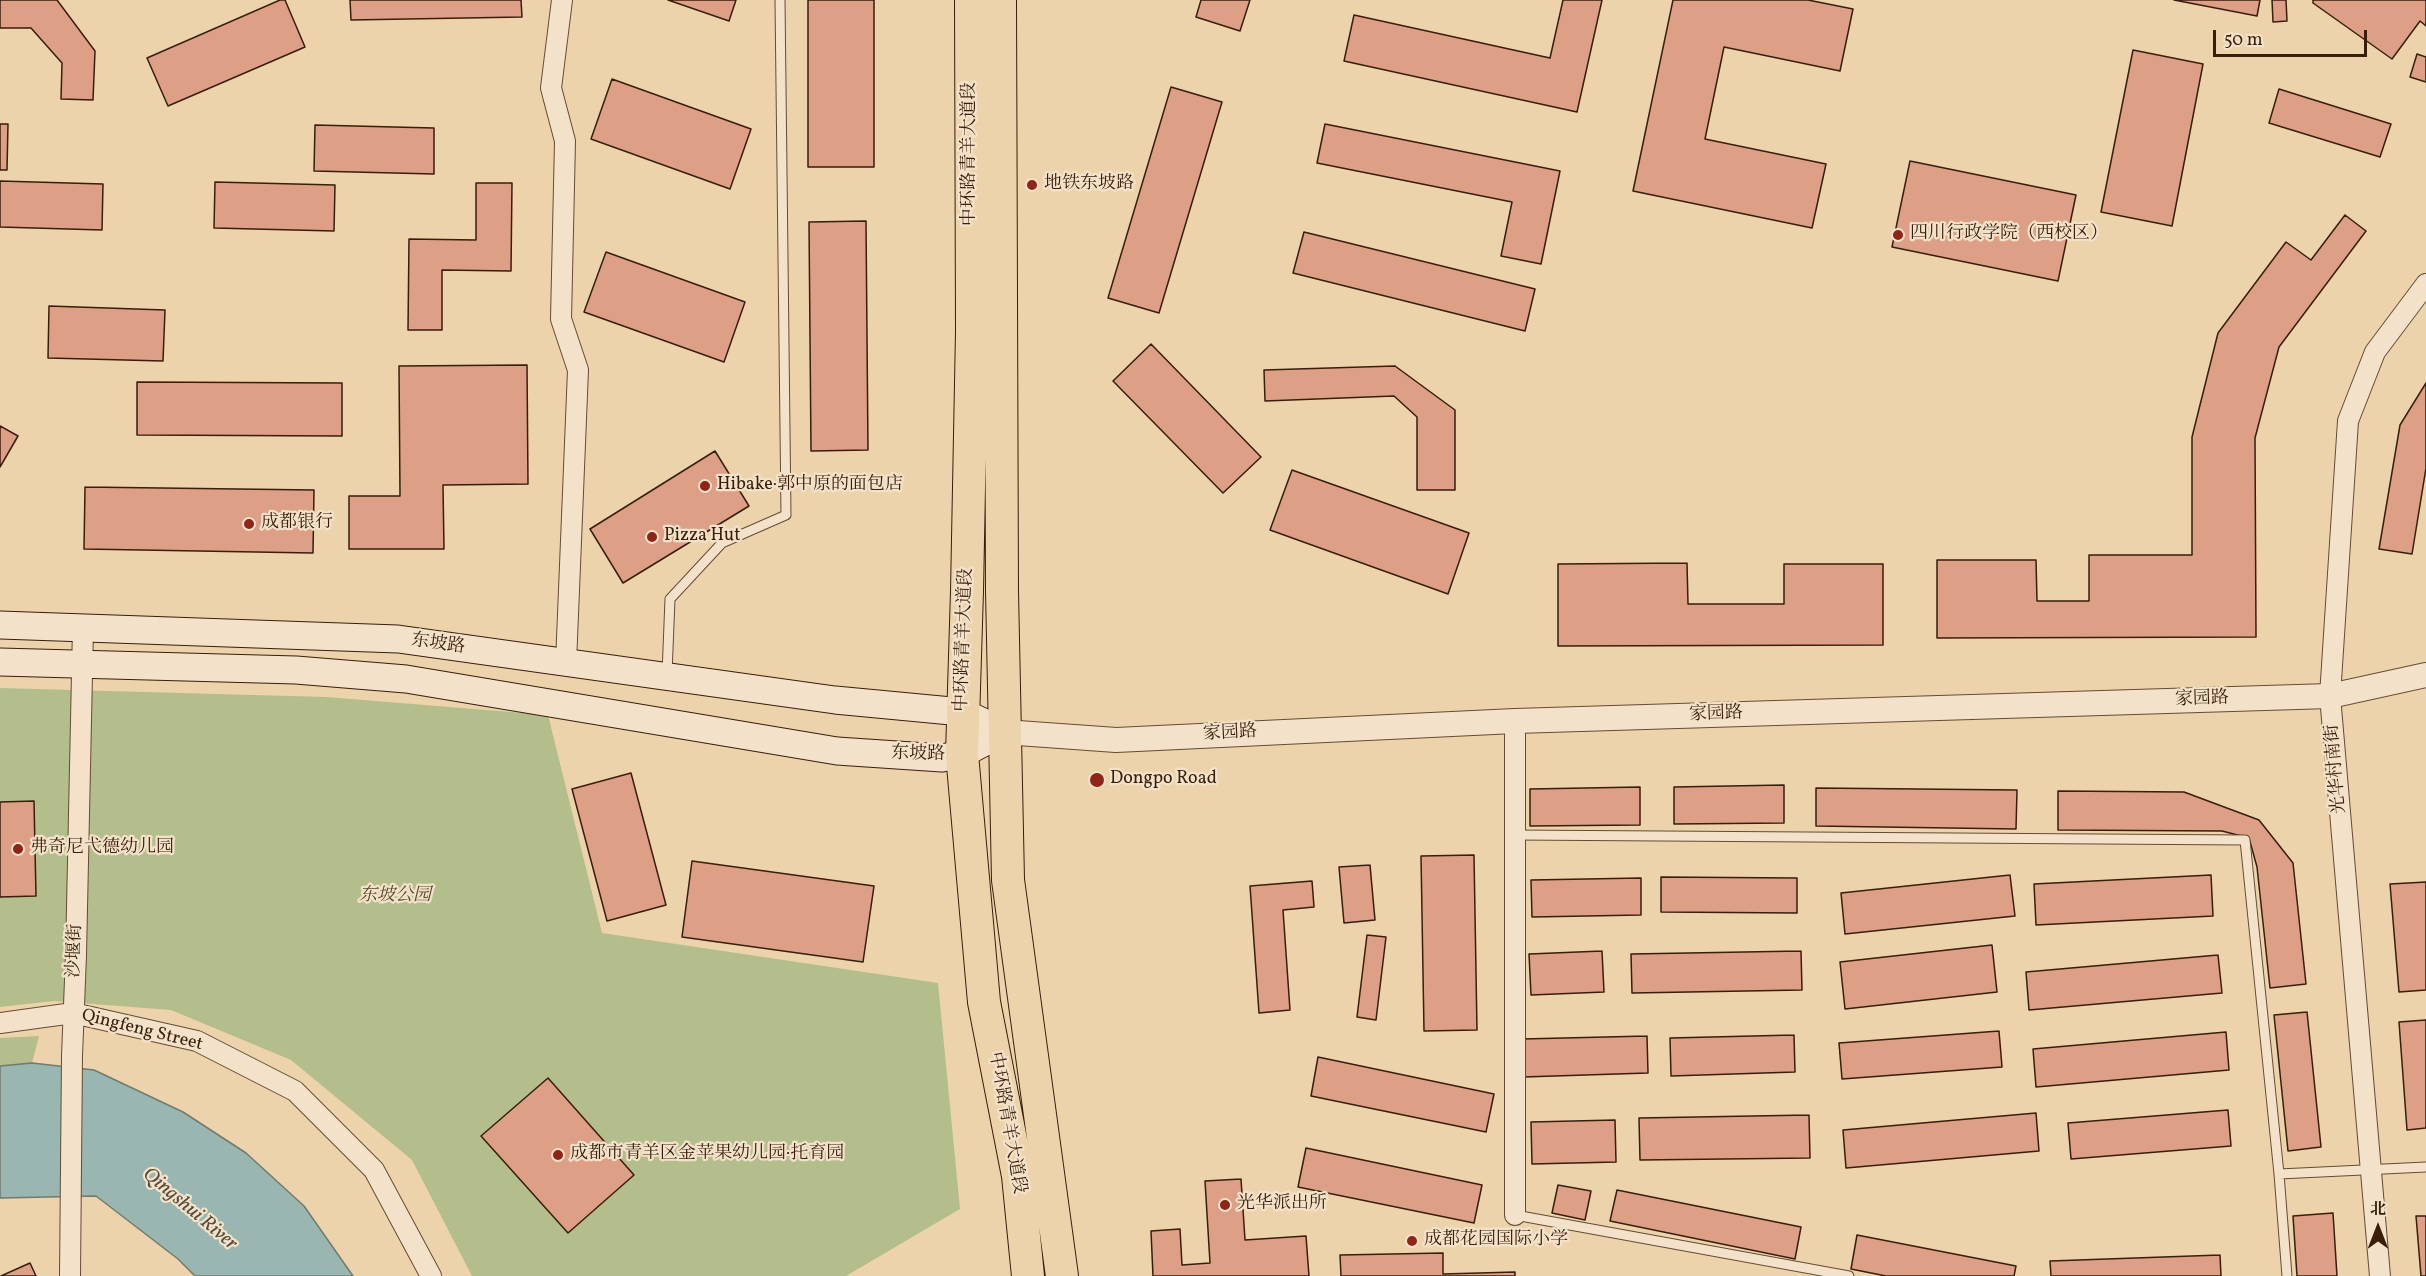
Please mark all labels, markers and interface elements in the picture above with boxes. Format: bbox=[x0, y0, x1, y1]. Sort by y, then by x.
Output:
scale bar bbox=[2216, 18, 2370, 56]
text: 50 m bbox=[2224, 28, 2263, 53]
street label: 中环路青羊大道段 bbox=[960, 82, 982, 226]
place label: 地铁东坡路 bbox=[1044, 174, 1134, 196]
marker: 地铁东坡路 bbox=[1025, 178, 1039, 192]
place label: 四川行政学院（西校区） bbox=[1910, 224, 2108, 246]
marker: 四川行政学院（西校区） bbox=[1891, 228, 1905, 242]
place label: Hibake·郭中原的面包店 bbox=[717, 475, 903, 497]
marker: Hibake·郭中原的面包店 bbox=[698, 479, 712, 493]
place label: 成都银行 bbox=[261, 513, 333, 535]
marker: 成都银行 bbox=[242, 517, 256, 531]
place label: Pizza Hut bbox=[664, 526, 740, 548]
marker: Pizza Hut bbox=[645, 530, 659, 544]
street label: 中环路青羊大道段 bbox=[952, 568, 978, 712]
street label: 东坡路 bbox=[410, 631, 466, 659]
street label: 家园路 bbox=[2175, 688, 2229, 712]
street label: 家园路 bbox=[1689, 703, 1743, 727]
street label: 家园路 bbox=[1202, 722, 1258, 746]
street label: 光华村南街 bbox=[2322, 723, 2352, 815]
street label: 东坡路 bbox=[891, 744, 945, 766]
place label: Dongpo Road bbox=[1110, 769, 1217, 791]
marker: Dongpo Road bbox=[1088, 771, 1106, 789]
place label: 弗奇尼弋德幼儿园 bbox=[30, 838, 174, 860]
marker: 弗奇尼弋德幼儿园 bbox=[11, 842, 25, 856]
park label: 东坡公园 bbox=[359, 886, 431, 908]
street label: 沙堰街 bbox=[64, 924, 88, 978]
street label: Qingfeng Street bbox=[79, 1006, 205, 1056]
street label: 中环路青羊大道段 bbox=[983, 1050, 1029, 1196]
place label: 成都市青羊区金苹果幼儿园·托育园 bbox=[570, 1144, 844, 1166]
marker: 成都市青羊区金苹果幼儿园·托育园 bbox=[551, 1148, 565, 1162]
water label: Qingshui River bbox=[137, 1163, 241, 1257]
place label: 光华派出所 bbox=[1237, 1194, 1327, 1216]
marker: 光华派出所 bbox=[1218, 1198, 1232, 1212]
north arrow bbox=[2348, 1198, 2408, 1258]
text: 北 bbox=[2370, 1199, 2386, 1221]
place label: 成都花园国际小学 bbox=[1424, 1230, 1568, 1252]
marker: 成都花园国际小学 bbox=[1405, 1234, 1419, 1248]

